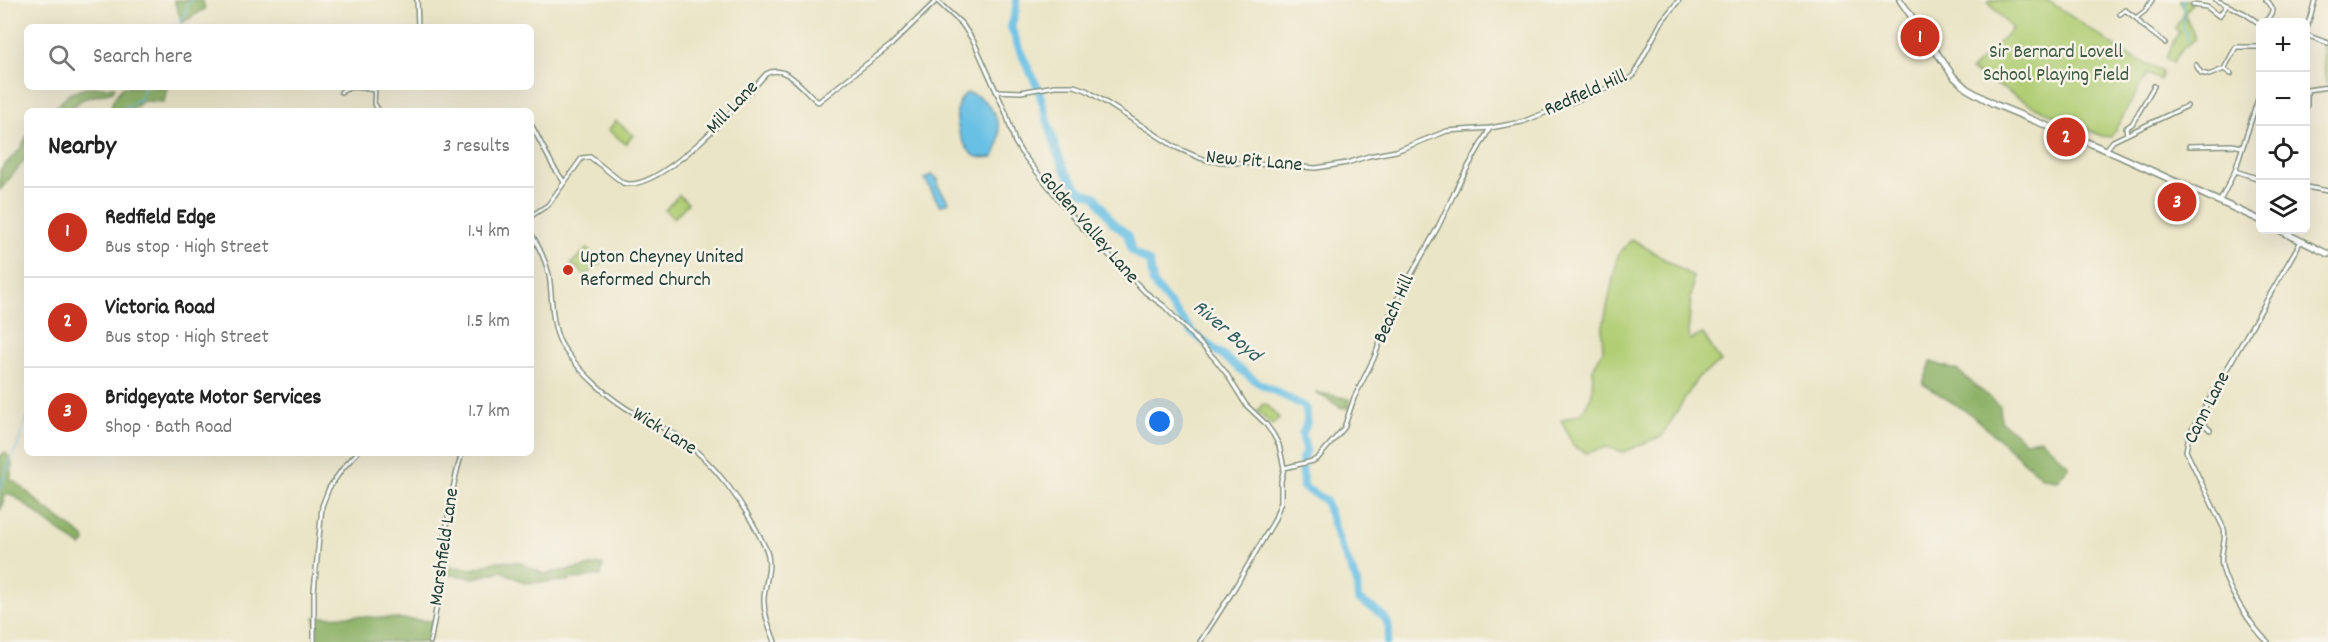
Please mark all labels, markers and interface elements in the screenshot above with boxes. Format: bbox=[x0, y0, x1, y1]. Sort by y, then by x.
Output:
pin: 1 bbox=[1900, 15, 1940, 60]
map controls bbox=[2256, 18, 2310, 234]
button: + bbox=[2256, 18, 2310, 72]
search box bbox=[24, 24, 534, 90]
park label: Sir Bernard Lovell School Playing Field bbox=[1983, 39, 2129, 90]
icon: search bbox=[45, 41, 78, 74]
text: Search here bbox=[93, 42, 192, 73]
street label: Redfield Hill bbox=[1540, 63, 1632, 125]
button: − bbox=[2256, 72, 2310, 126]
street label: Mill Lane bbox=[700, 75, 766, 141]
pin: 2 bbox=[2046, 114, 2086, 160]
button: locate bbox=[2256, 126, 2310, 180]
text: Nearby bbox=[48, 129, 116, 166]
text: 3 results bbox=[443, 133, 510, 161]
street label: New Pit Lane bbox=[1205, 144, 1303, 180]
street label: Golden Valley Lane bbox=[1031, 165, 1145, 291]
pin: 3 bbox=[2158, 180, 2196, 224]
button: layers bbox=[2256, 180, 2310, 234]
text: Redfield Edge bbox=[105, 203, 216, 234]
text: 1 bbox=[65, 218, 70, 246]
text: 1.4 km bbox=[467, 218, 510, 246]
text: Bus stop · High Street bbox=[105, 234, 269, 262]
place label: Upton Cheyney United Reformed Church bbox=[580, 244, 744, 295]
marker: Upton Cheyney United Reformed Church bbox=[561, 263, 575, 277]
street label: Beach Hill bbox=[1367, 270, 1423, 348]
text: Victoria Road bbox=[105, 293, 215, 324]
water label: River Boyd bbox=[1185, 294, 1269, 372]
text: 2 bbox=[63, 308, 72, 336]
text: 1.5 km bbox=[467, 308, 510, 336]
text: Bus stop · High Street bbox=[105, 324, 269, 352]
street label: Cann Lane bbox=[2178, 367, 2238, 449]
text: Bridgeyate Motor Services bbox=[105, 383, 322, 414]
text: 3 bbox=[63, 398, 72, 426]
text: 1.7 km bbox=[468, 398, 510, 426]
street label: Wick Lane bbox=[626, 401, 702, 463]
your location bbox=[1145, 407, 1174, 436]
text: Shop · Bath Road bbox=[105, 414, 232, 442]
street label: Marshfield Lane bbox=[423, 486, 467, 608]

